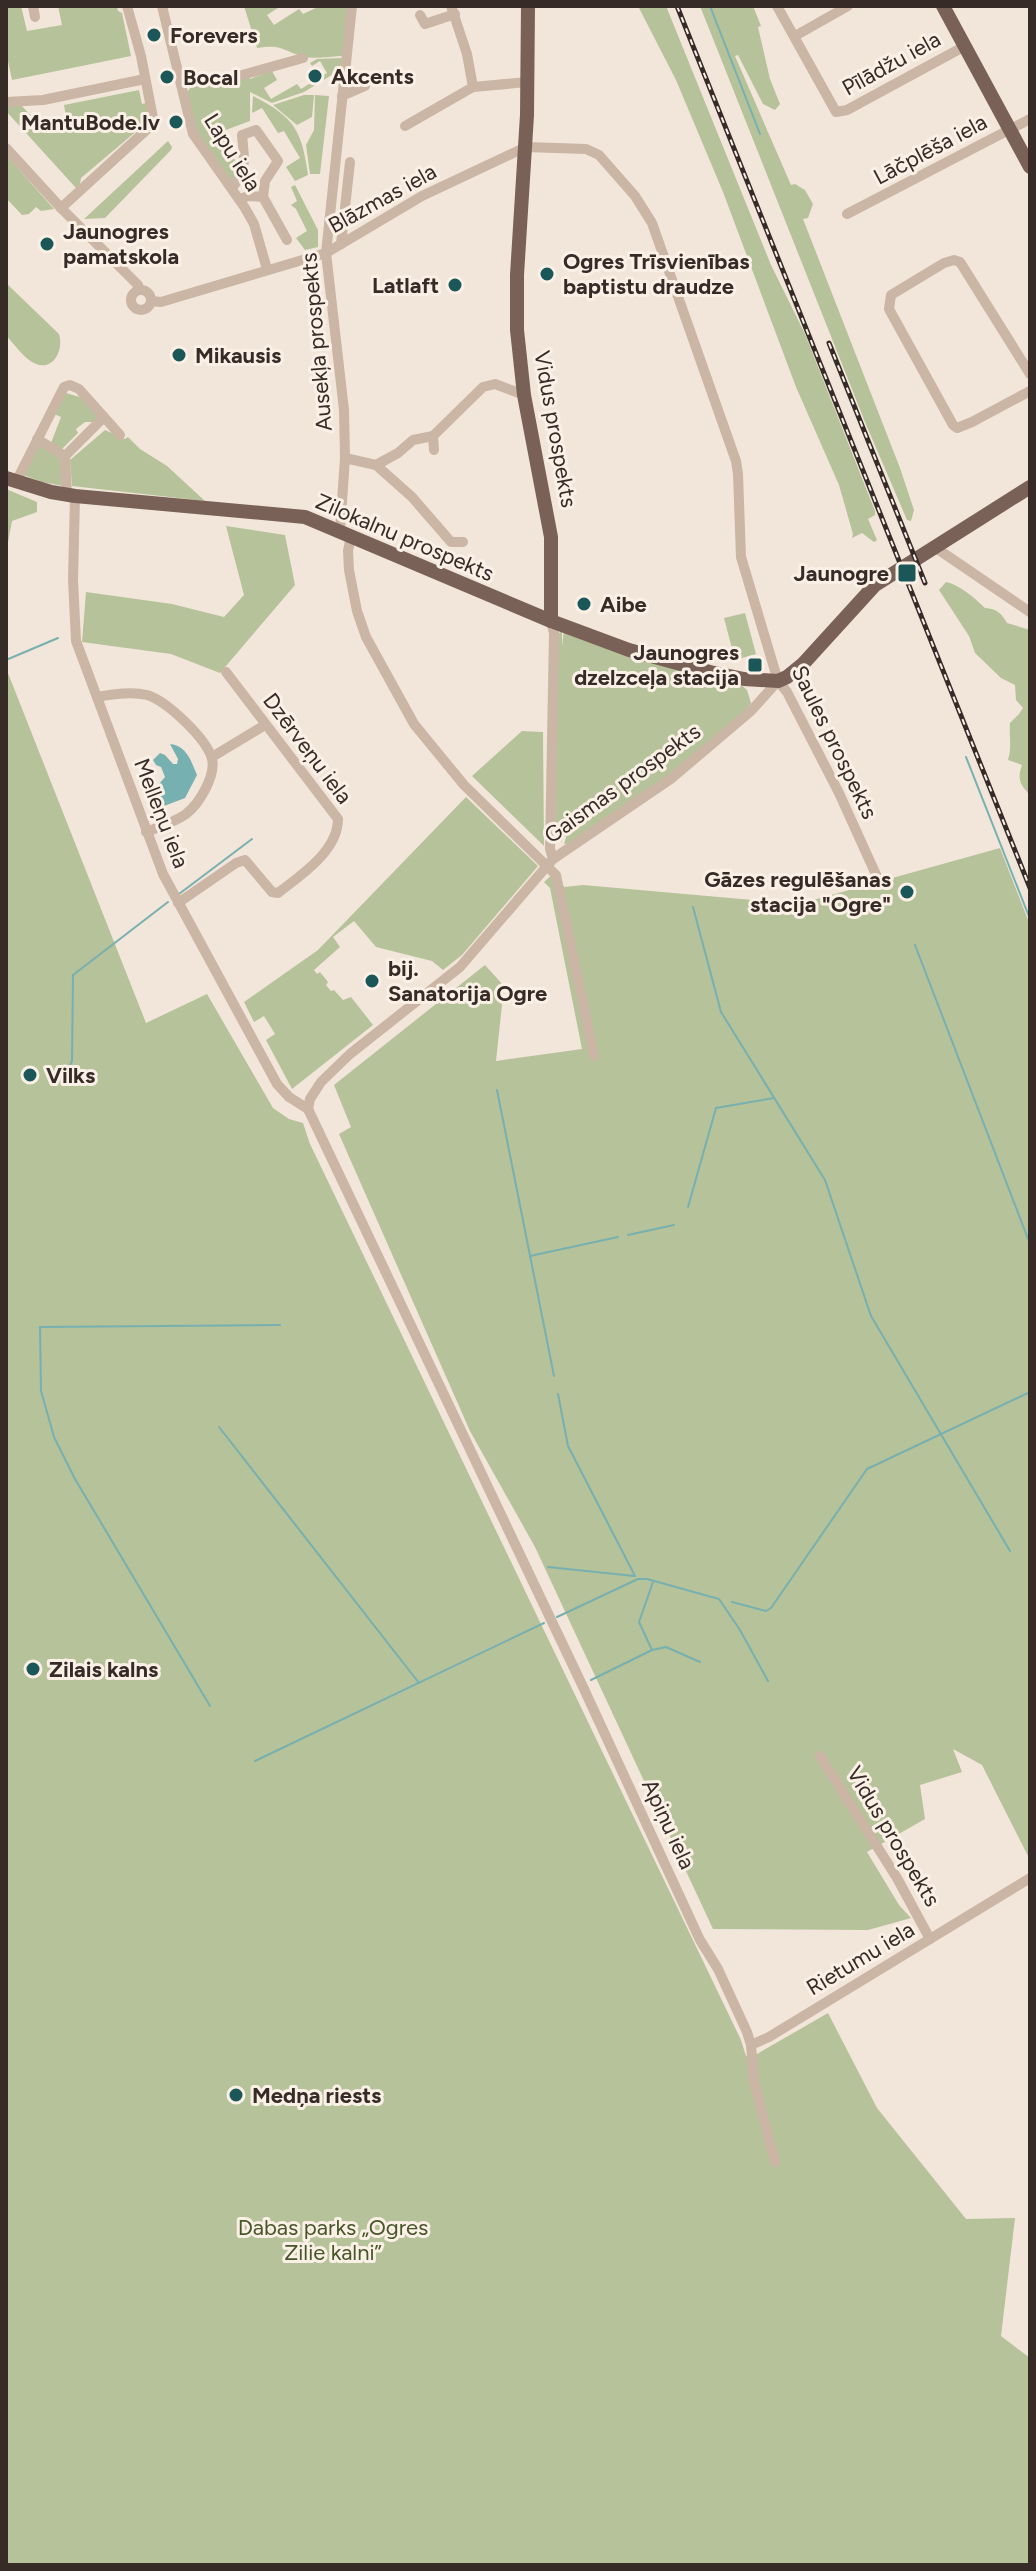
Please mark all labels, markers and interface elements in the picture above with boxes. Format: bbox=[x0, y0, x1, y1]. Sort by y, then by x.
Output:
place label: Forevers bbox=[170, 22, 258, 49]
street label: Pīlādžu iela bbox=[837, 25, 945, 102]
marker: Forevers bbox=[145, 26, 163, 44]
place label: Akcents bbox=[331, 63, 414, 90]
place label: Bocal bbox=[183, 64, 238, 91]
marker: Akcents bbox=[306, 67, 324, 85]
marker: Bocal bbox=[158, 68, 176, 86]
street label: Lapu iela bbox=[198, 108, 267, 196]
street label: Lāčplēša iela bbox=[869, 108, 992, 191]
place label: MantuBode.lv bbox=[21, 109, 161, 136]
marker: MantuBode.lv bbox=[167, 113, 185, 131]
street label: Blāzmas iela bbox=[324, 158, 441, 239]
place label: Jaunogres pamatskola bbox=[63, 218, 179, 270]
marker: Jaunogres pamatskola bbox=[38, 235, 56, 253]
place label: Ogres Trīsvienības baptistu draudze bbox=[563, 248, 749, 300]
street label: Ausekļa prospekts bbox=[295, 251, 338, 432]
marker: Ogres Trīsvienības baptistu draudze bbox=[538, 265, 556, 283]
place label: Latlaft bbox=[372, 272, 439, 299]
marker: Latlaft bbox=[446, 276, 464, 294]
place label: Mikausis bbox=[195, 342, 281, 369]
marker: Mikausis bbox=[170, 346, 188, 364]
street label: Vidus prospekts bbox=[528, 348, 583, 510]
street label: Zilokalnu prospekts bbox=[312, 488, 498, 587]
place label: Jaunogre bbox=[794, 560, 889, 587]
marker: Jaunogre bbox=[896, 562, 918, 584]
place label: Aibe bbox=[600, 591, 647, 618]
marker: Aibe bbox=[575, 595, 593, 613]
place label: Jaunogres dzelzceļa stacija bbox=[574, 639, 739, 691]
marker: Jaunogres dzelzceļa stacija bbox=[746, 656, 764, 674]
street label: Saules prospekts bbox=[786, 661, 883, 823]
street label: Dzērveņu iela bbox=[257, 688, 358, 809]
street label: Gaismas prospekts bbox=[539, 718, 706, 849]
street label: Melleņu iela bbox=[128, 754, 195, 872]
place label: Gāzes regulēšanas stacija "Ogre" bbox=[704, 866, 891, 918]
marker: Gāzes regulēšanas stacija "Ogre" bbox=[898, 883, 916, 901]
place label: bij. Sanatorija Ogre bbox=[388, 955, 547, 1007]
marker: bij. Sanatorija Ogre bbox=[363, 972, 381, 990]
place label: Vilks bbox=[46, 1062, 95, 1089]
marker: Vilks bbox=[21, 1066, 39, 1084]
place label: Zilais kalns bbox=[49, 1656, 158, 1683]
marker: Zilais kalns bbox=[24, 1660, 42, 1678]
street label: Vidus prospekts bbox=[841, 1761, 946, 1911]
street label: Apiņu iela bbox=[636, 1775, 701, 1873]
street label: Rietumu iela bbox=[801, 1916, 919, 2001]
place label: Medņa riests bbox=[252, 2082, 381, 2109]
marker: Medņa riests bbox=[227, 2086, 245, 2104]
park label: Dabas parks „Ogres Zilie kalni” bbox=[238, 2214, 428, 2266]

